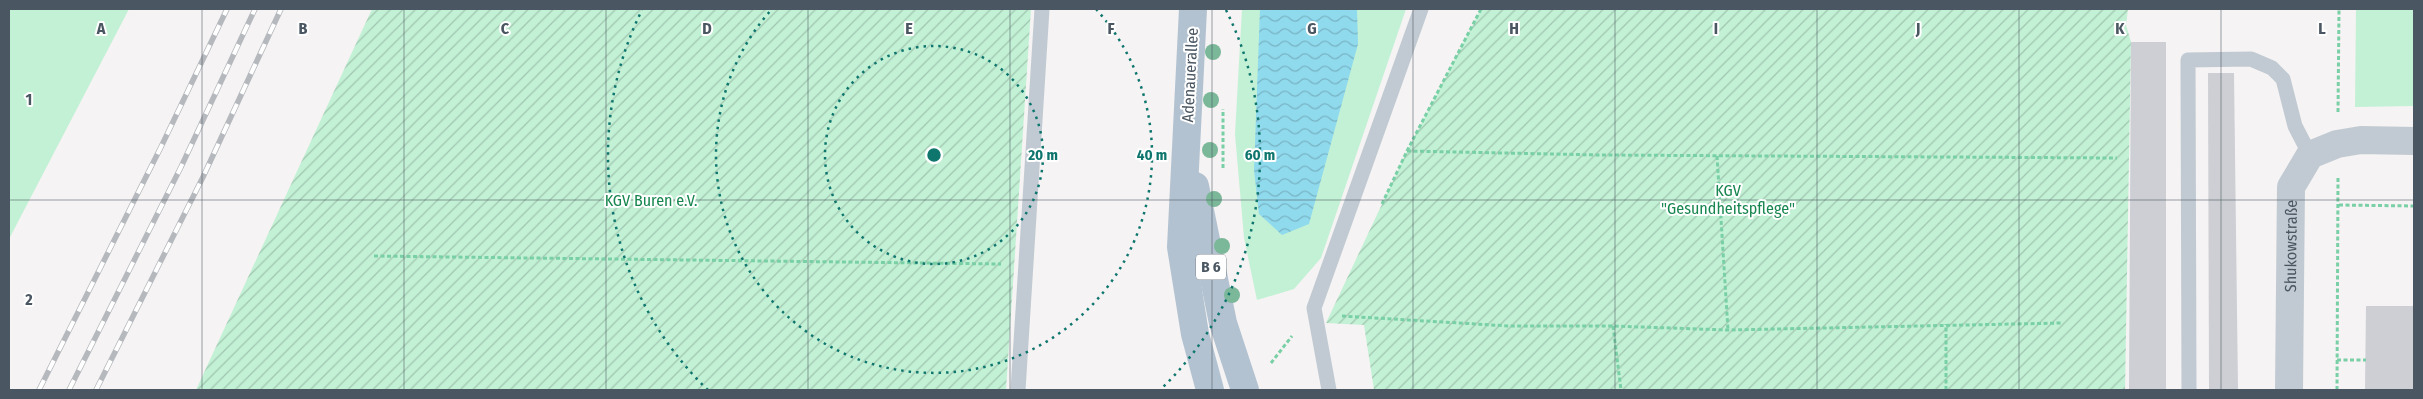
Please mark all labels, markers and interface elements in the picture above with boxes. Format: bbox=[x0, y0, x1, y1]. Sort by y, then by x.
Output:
text: A bbox=[96, 19, 106, 38]
text: B bbox=[299, 19, 308, 38]
text: C bbox=[501, 19, 510, 38]
text: D bbox=[702, 19, 712, 38]
text: E bbox=[905, 19, 913, 38]
text: F bbox=[1107, 19, 1115, 38]
text: G bbox=[1307, 19, 1317, 38]
text: H bbox=[1509, 19, 1519, 38]
text: I bbox=[1714, 19, 1718, 38]
text: J bbox=[1915, 19, 1920, 38]
text: K bbox=[2115, 19, 2125, 38]
text: L bbox=[2318, 19, 2326, 38]
street label: Adenauerallee bbox=[1178, 27, 1202, 123]
text: 1 bbox=[26, 90, 32, 109]
centre of rings bbox=[925, 146, 943, 164]
text: 20 m bbox=[1027, 146, 1058, 164]
text: 40 m bbox=[1137, 146, 1167, 164]
text: 60 m bbox=[1245, 146, 1275, 164]
park label: KGV "Gesundheitspflege" bbox=[1661, 181, 1795, 218]
park label: KGV Buren e.V. bbox=[605, 191, 697, 210]
street label: Shukowstraße bbox=[2280, 200, 2300, 292]
road number: B 6 bbox=[1196, 254, 1226, 280]
text: 2 bbox=[24, 290, 33, 309]

